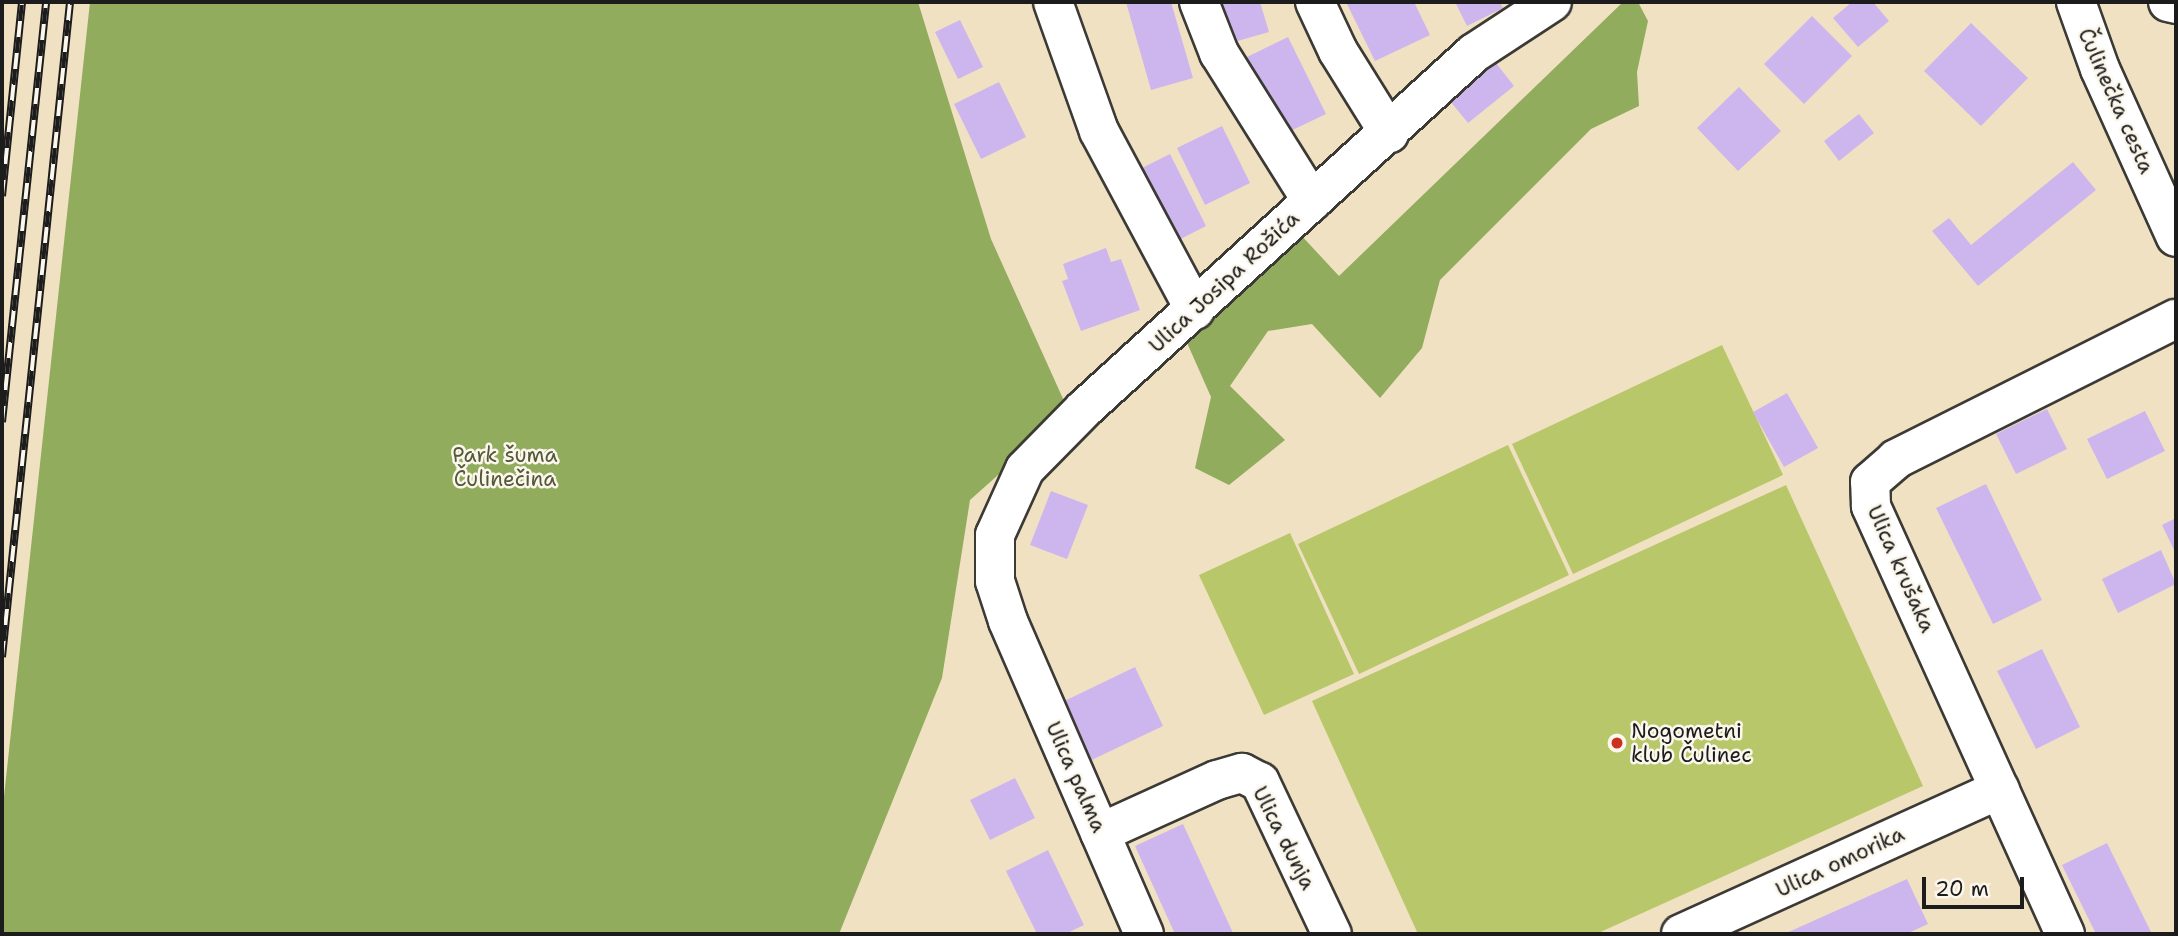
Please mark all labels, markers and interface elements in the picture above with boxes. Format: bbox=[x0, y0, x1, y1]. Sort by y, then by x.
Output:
street label: Čulinečka cesta bbox=[2073, 24, 2159, 178]
street label: Ulica Josipa Rožića bbox=[1144, 206, 1304, 358]
park label: Park šuma Čulinečina bbox=[452, 442, 558, 492]
street label: Ulica krušaka bbox=[1862, 501, 1940, 637]
street label: Ulica palma bbox=[1040, 718, 1112, 836]
place label: Nogometni klub Čulinec bbox=[1631, 718, 1752, 768]
marker: Nogometni klub Čulinec bbox=[1609, 735, 1625, 751]
street label: Ulica dunja bbox=[1247, 782, 1321, 894]
street label: Ulica omorika bbox=[1772, 821, 1908, 903]
scale bar bbox=[1926, 862, 2028, 906]
text: 20 m bbox=[1935, 875, 1989, 903]

